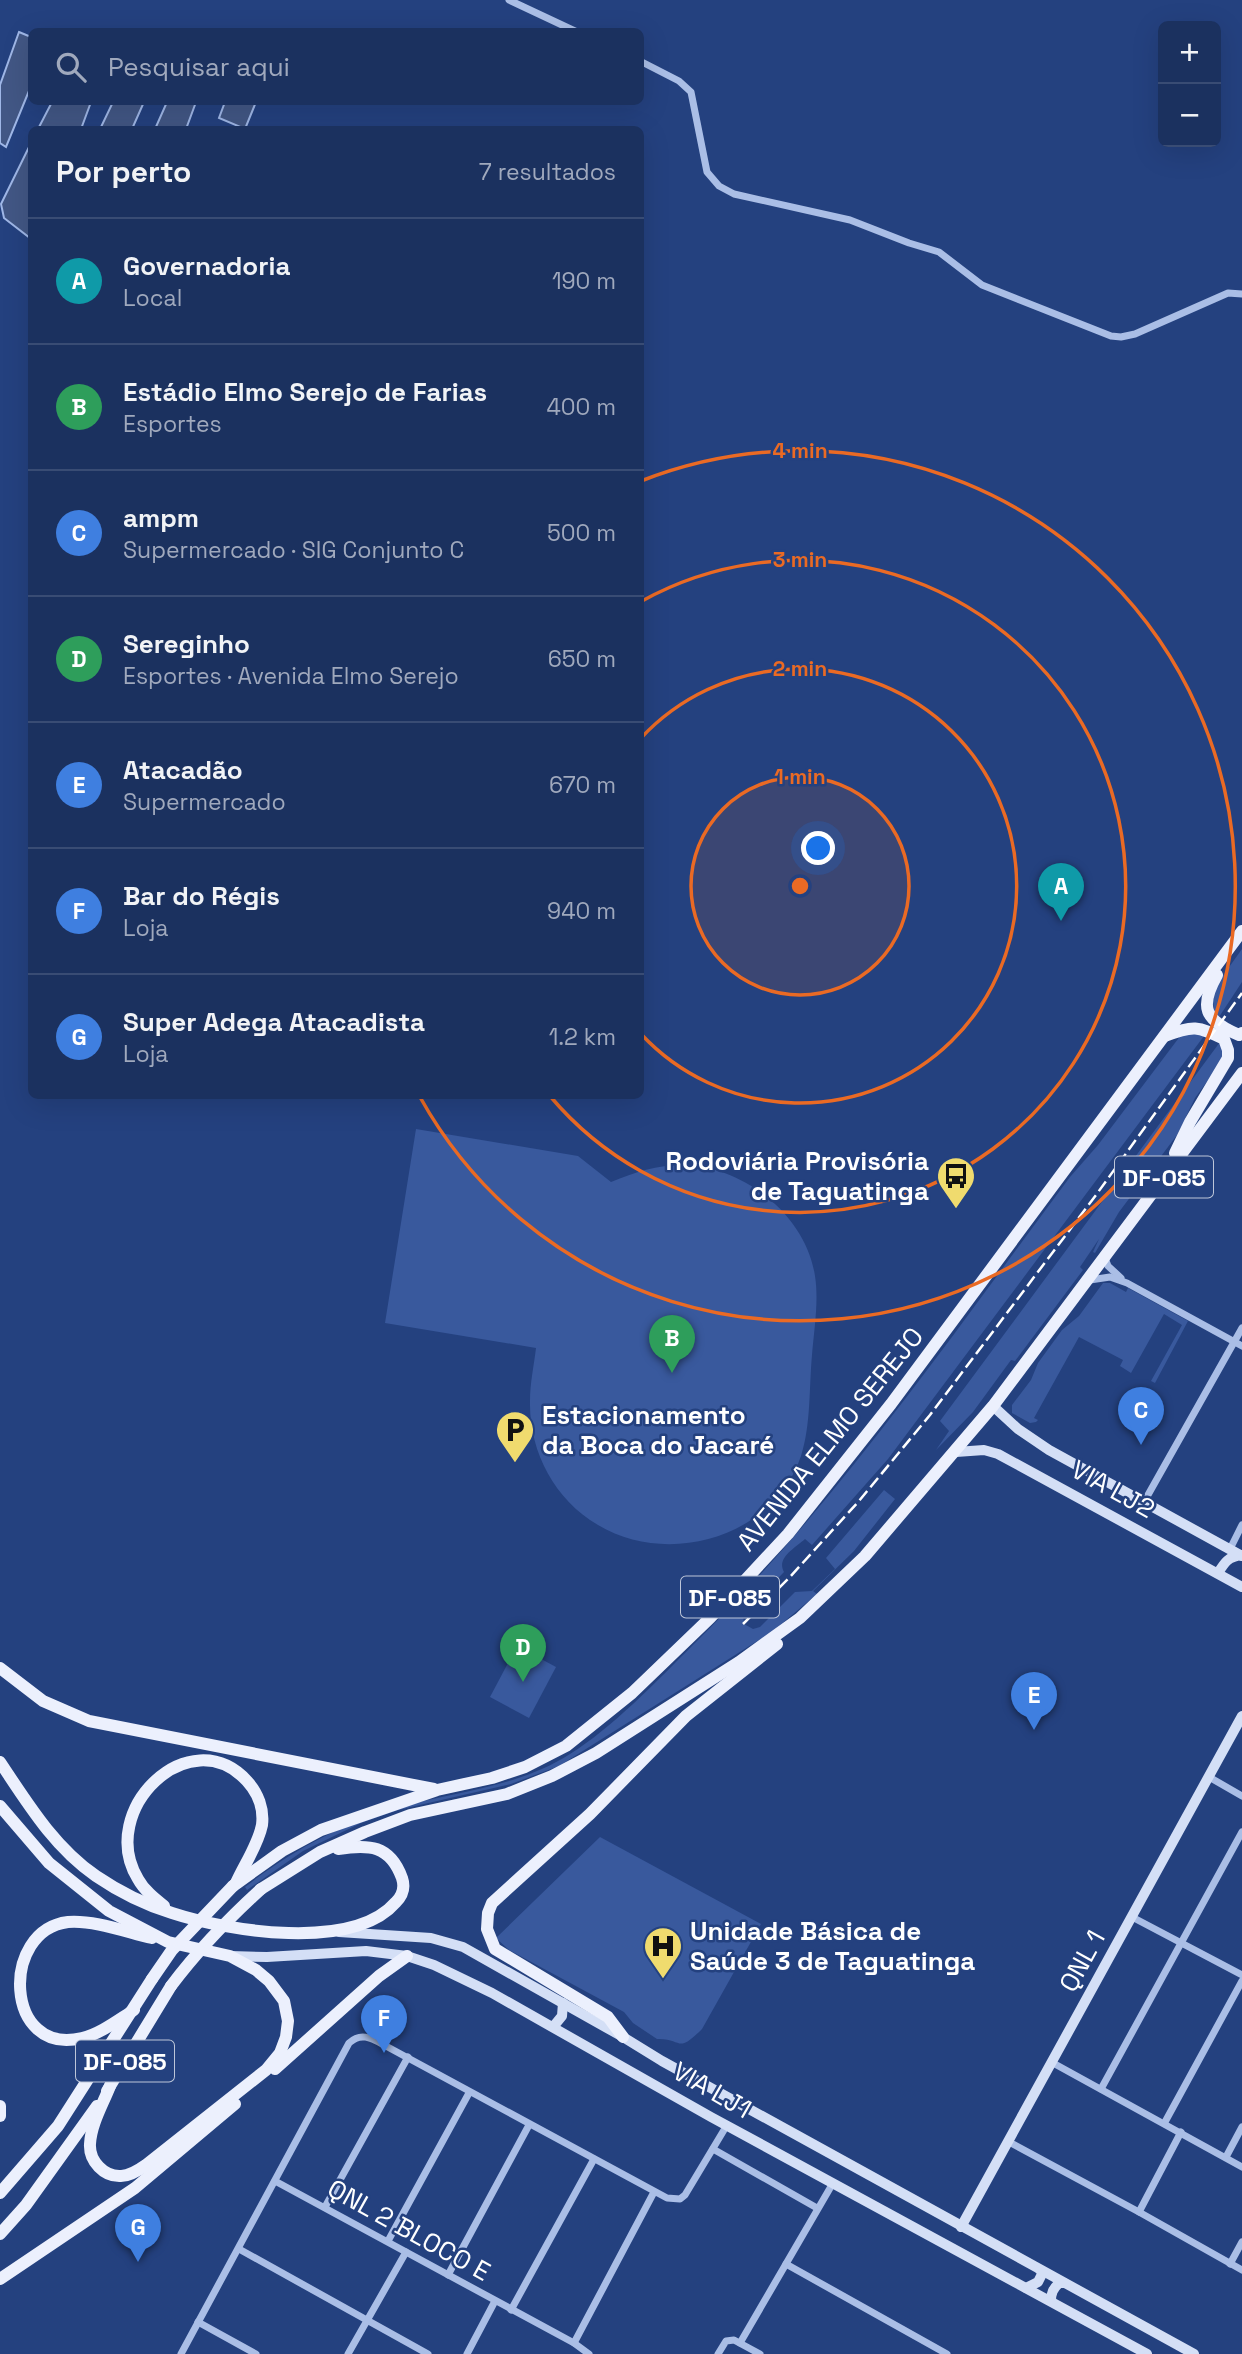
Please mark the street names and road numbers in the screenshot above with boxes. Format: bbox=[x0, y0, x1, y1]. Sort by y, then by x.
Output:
road number: DF-085 bbox=[1115, 1156, 1213, 1198]
street label: AVENIDA ELMO SEREJO bbox=[729, 1320, 931, 1558]
street label: VIA LJ2 bbox=[1065, 1452, 1161, 1526]
road number: DF-085 bbox=[681, 1576, 779, 1618]
street label: QNL 1 bbox=[1051, 1924, 1113, 1998]
road number: DF-085 bbox=[76, 2040, 174, 2082]
street label: VIA LJ1 bbox=[666, 2054, 758, 2126]
street label: QNL 2 BLOCO E bbox=[322, 2171, 496, 2289]

